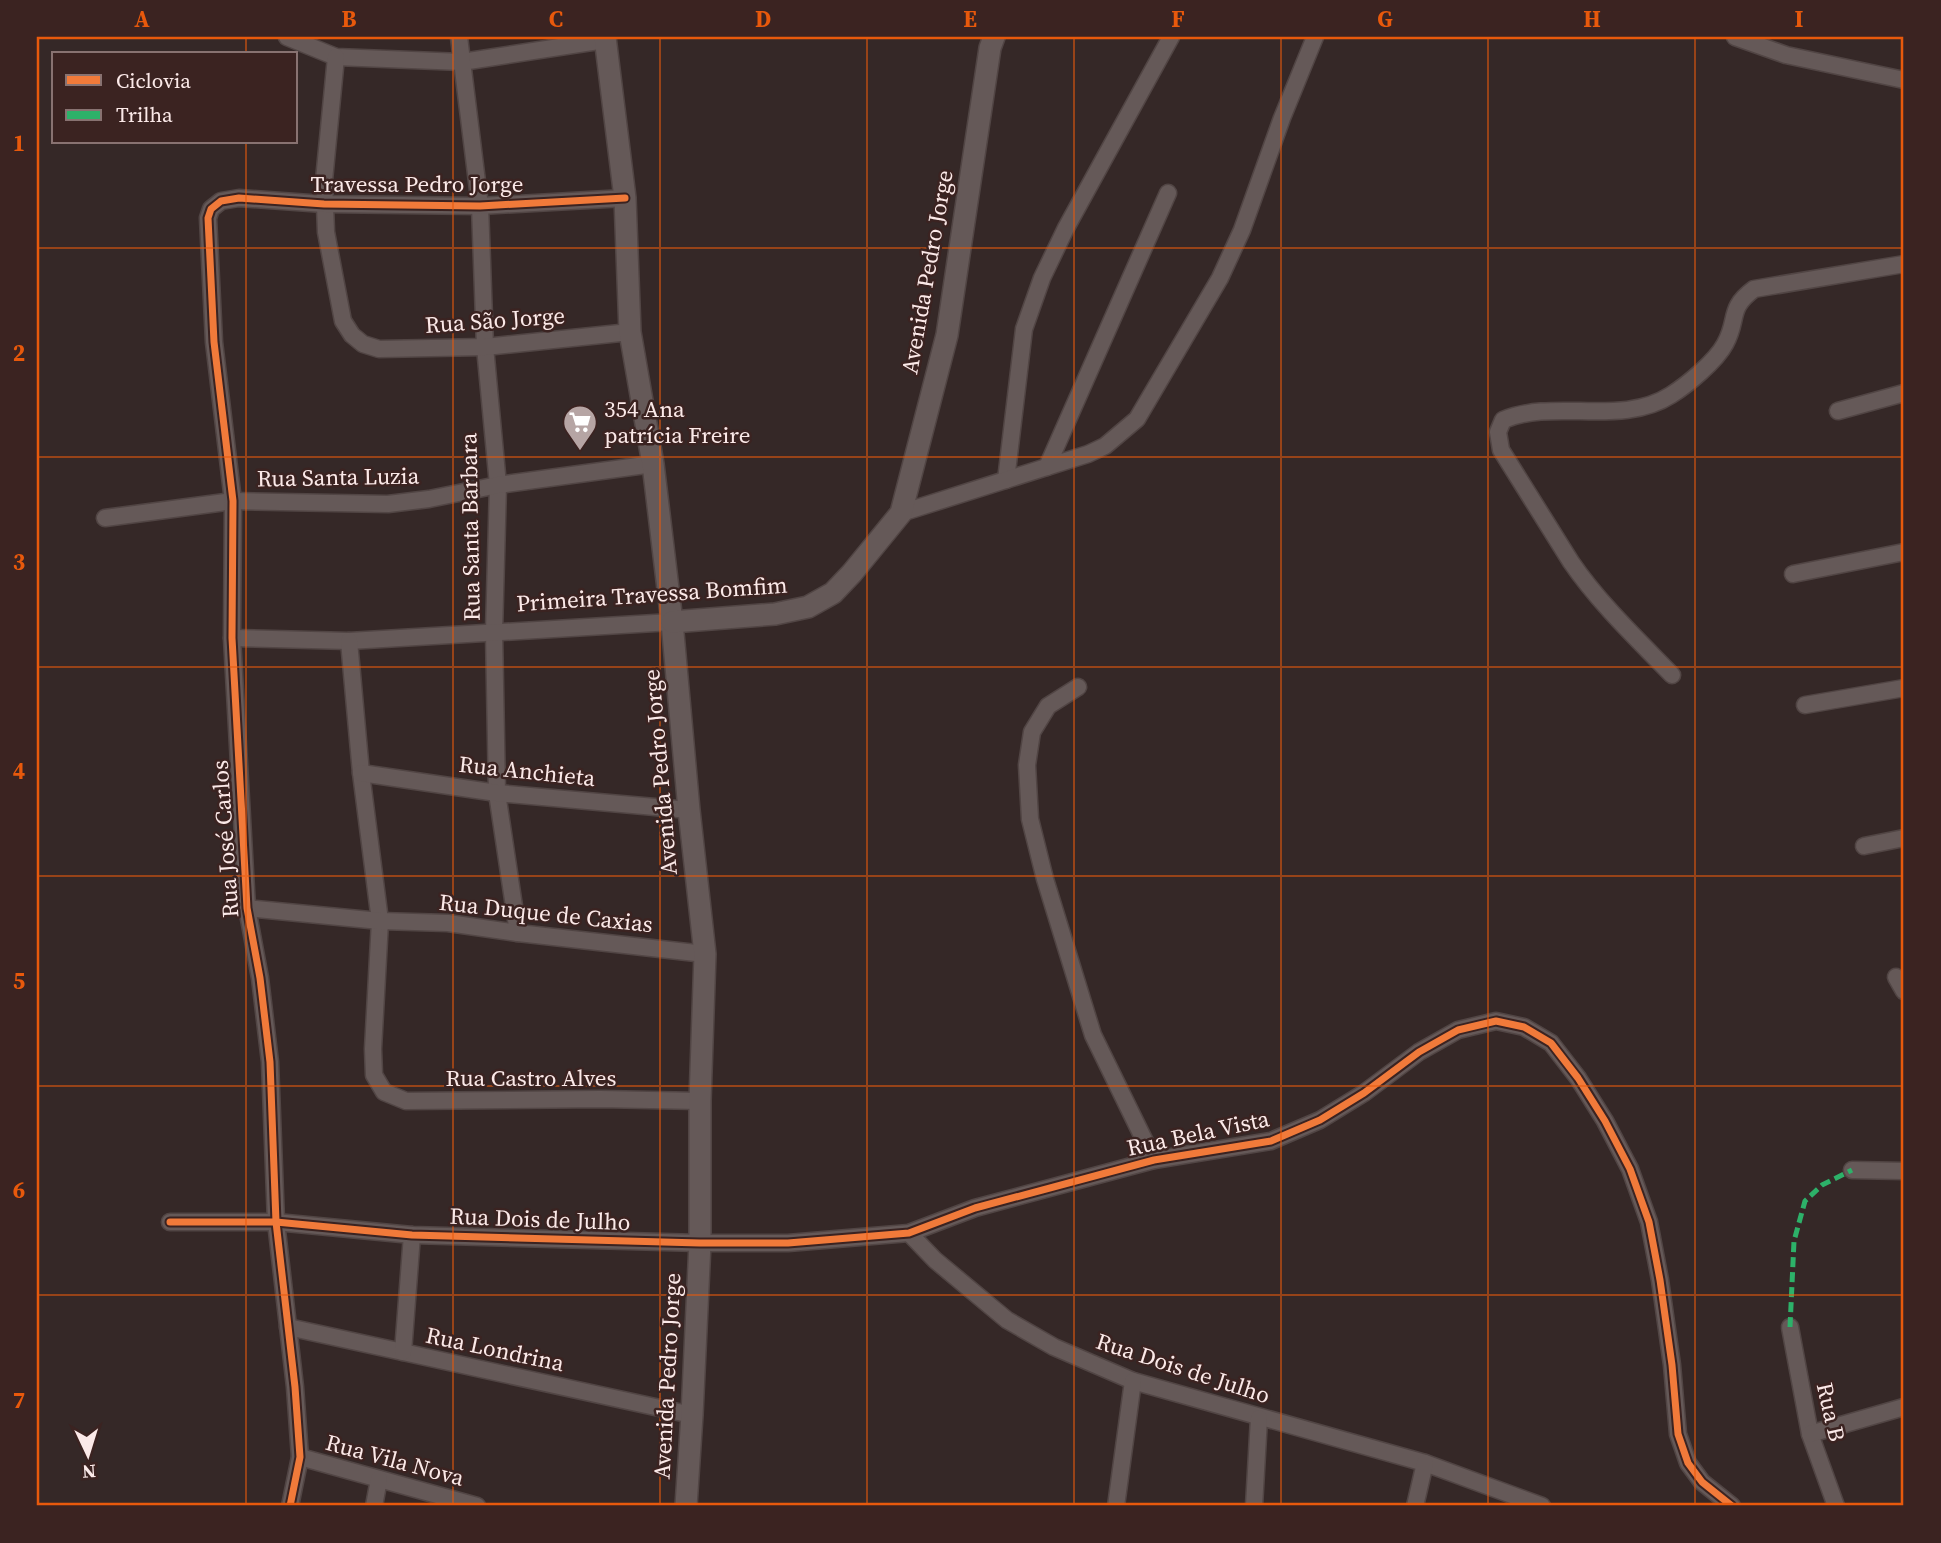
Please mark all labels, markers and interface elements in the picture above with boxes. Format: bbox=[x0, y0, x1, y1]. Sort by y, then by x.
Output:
text: A bbox=[134, 3, 150, 35]
text: B bbox=[342, 3, 357, 35]
text: C bbox=[549, 3, 563, 35]
text: D bbox=[755, 3, 771, 35]
text: E bbox=[963, 3, 977, 35]
text: F bbox=[1171, 3, 1185, 35]
text: G bbox=[1377, 3, 1393, 35]
text: H bbox=[1583, 3, 1601, 35]
text: I bbox=[1795, 3, 1804, 35]
legend bbox=[52, 52, 298, 144]
text: Ciclovia bbox=[116, 66, 191, 95]
text: Trilha bbox=[116, 100, 173, 129]
text: 1 bbox=[13, 127, 25, 159]
street label: Travessa Pedro Jorge bbox=[311, 168, 523, 200]
street label: Avenida Pedro Jorge bbox=[893, 168, 961, 376]
street label: Rua São Jorge bbox=[424, 299, 566, 341]
text: 2 bbox=[13, 337, 25, 369]
place label: 354 Ana patrícia Freire bbox=[604, 393, 750, 451]
supermarket icon: 354 Ana patrícia Freire bbox=[561, 403, 599, 452]
street label: Rua Santa Barbara bbox=[452, 432, 488, 622]
street label: Rua Santa Luzia bbox=[256, 460, 420, 494]
text: 3 bbox=[13, 546, 25, 578]
street label: Primeira Travessa Bomfim bbox=[515, 569, 789, 619]
street label: Avenida Pedro Jorge bbox=[635, 668, 685, 876]
street label: Rua Anchieta bbox=[457, 748, 597, 794]
text: 4 bbox=[13, 755, 25, 787]
street label: Rua José Carlos bbox=[204, 759, 246, 919]
street label: Rua Duque de Caxias bbox=[438, 886, 654, 940]
text: 5 bbox=[13, 965, 25, 997]
street label: Rua Castro Alves bbox=[445, 1062, 617, 1094]
street label: Rua Bela Vista bbox=[1124, 1102, 1273, 1164]
text: 6 bbox=[13, 1174, 25, 1206]
street label: Rua Dois de Julho bbox=[449, 1200, 631, 1238]
street label: Avenida Pedro Jorge bbox=[646, 1272, 688, 1480]
street label: Rua Londrina bbox=[423, 1319, 567, 1379]
street label: Rua Dois de Julho bbox=[1092, 1325, 1274, 1411]
street label: Rua B bbox=[1809, 1379, 1853, 1445]
text: 7 bbox=[13, 1384, 25, 1416]
north arrow bbox=[52, 1420, 122, 1490]
street label: Rua Vila Nova bbox=[322, 1426, 468, 1494]
text: N bbox=[81, 1459, 97, 1485]

